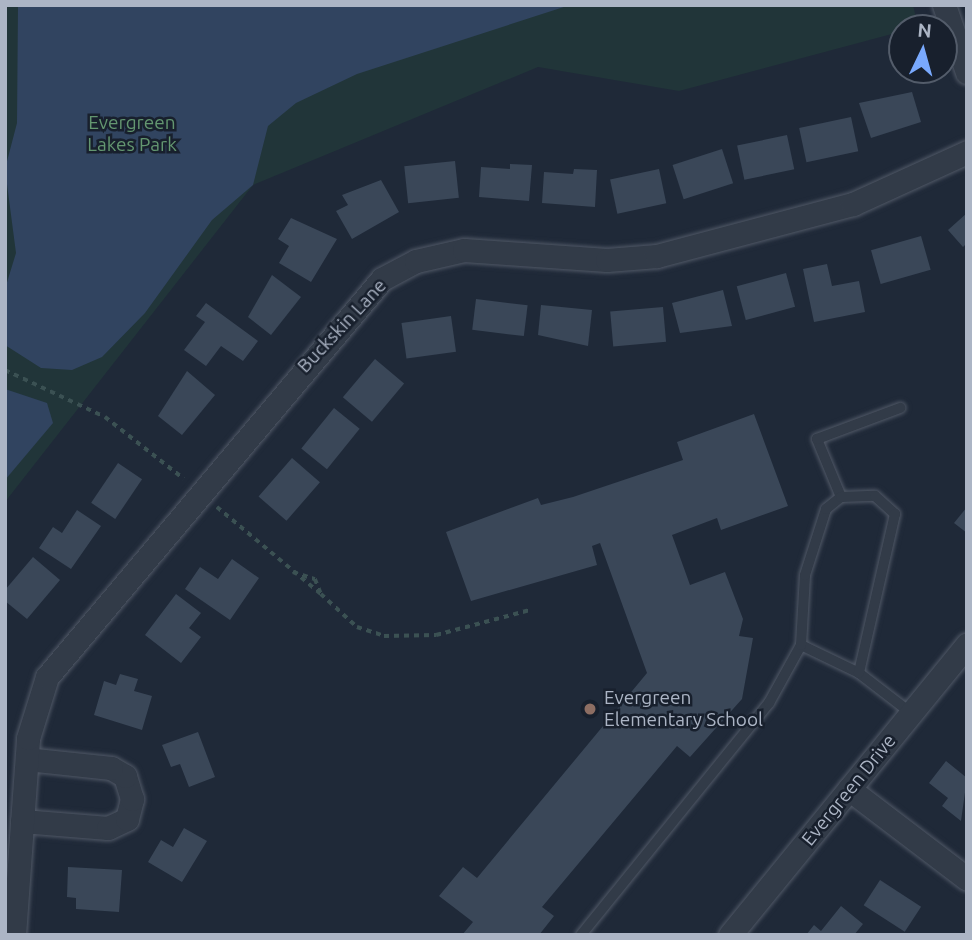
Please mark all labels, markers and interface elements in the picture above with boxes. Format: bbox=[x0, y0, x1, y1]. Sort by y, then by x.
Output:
north arrow bbox=[888, 14, 958, 84]
text: N bbox=[917, 18, 933, 42]
park label: Evergreen Lakes Park bbox=[87, 112, 177, 156]
street label: Buckskin Lane bbox=[293, 274, 391, 378]
place label: Evergreen Elementary School bbox=[604, 687, 763, 731]
marker: Evergreen Elementary School bbox=[582, 701, 598, 717]
street label: Evergreen Drive bbox=[797, 730, 901, 850]

